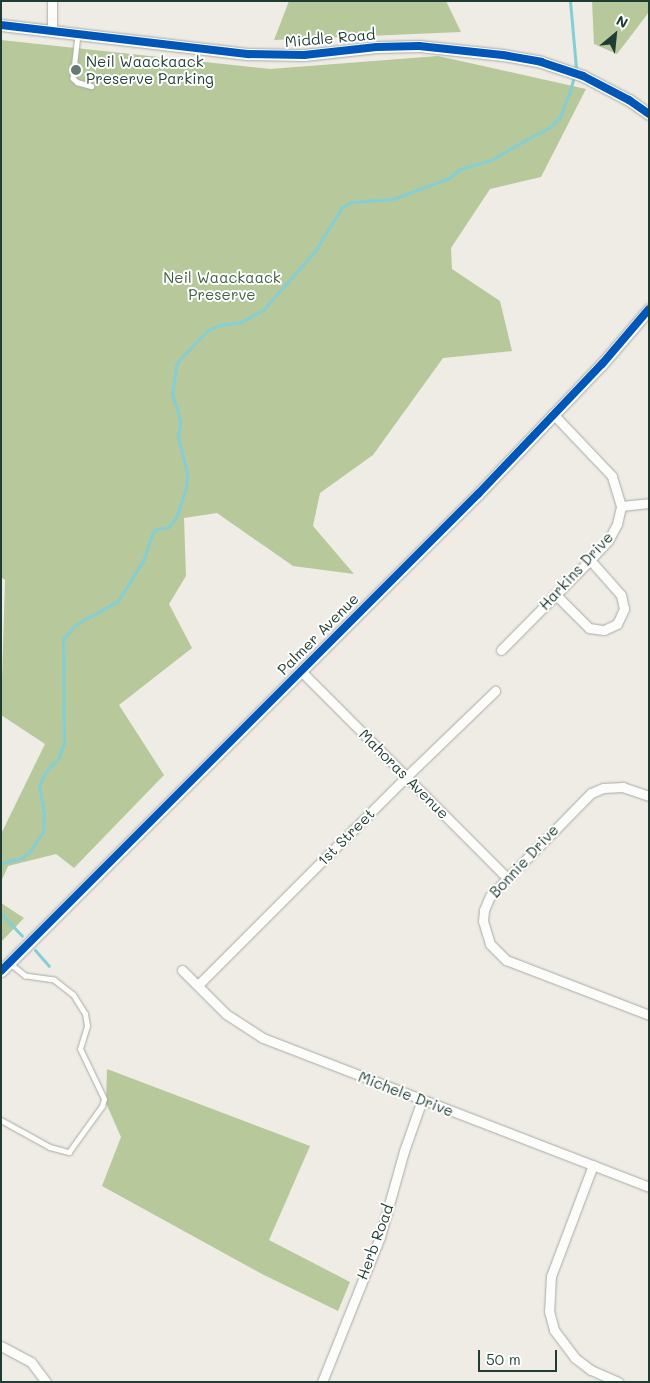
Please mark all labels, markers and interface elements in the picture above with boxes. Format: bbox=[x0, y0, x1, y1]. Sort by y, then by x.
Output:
north arrow bbox=[590, 10, 640, 60]
text: N bbox=[613, 10, 631, 32]
street label: Middle Road bbox=[284, 25, 376, 51]
place label: Neil Waackaack Preserve Parking bbox=[86, 52, 214, 87]
marker: Neil Waackaack Preserve Parking bbox=[70, 64, 82, 76]
park label: Neil Waackaack Preserve bbox=[163, 268, 281, 303]
street label: Harkins Drive bbox=[535, 528, 617, 614]
street label: Palmer Avenue bbox=[274, 590, 362, 678]
street label: Mahoras Avenue bbox=[355, 725, 453, 823]
street label: 1st Street bbox=[314, 805, 378, 869]
street label: Bonnie Drive bbox=[486, 821, 562, 901]
street label: Michele Drive bbox=[356, 1068, 456, 1120]
street label: Herb Road bbox=[353, 1202, 397, 1282]
scale bar bbox=[480, 1340, 559, 1372]
text: 50 m bbox=[486, 1349, 521, 1369]

